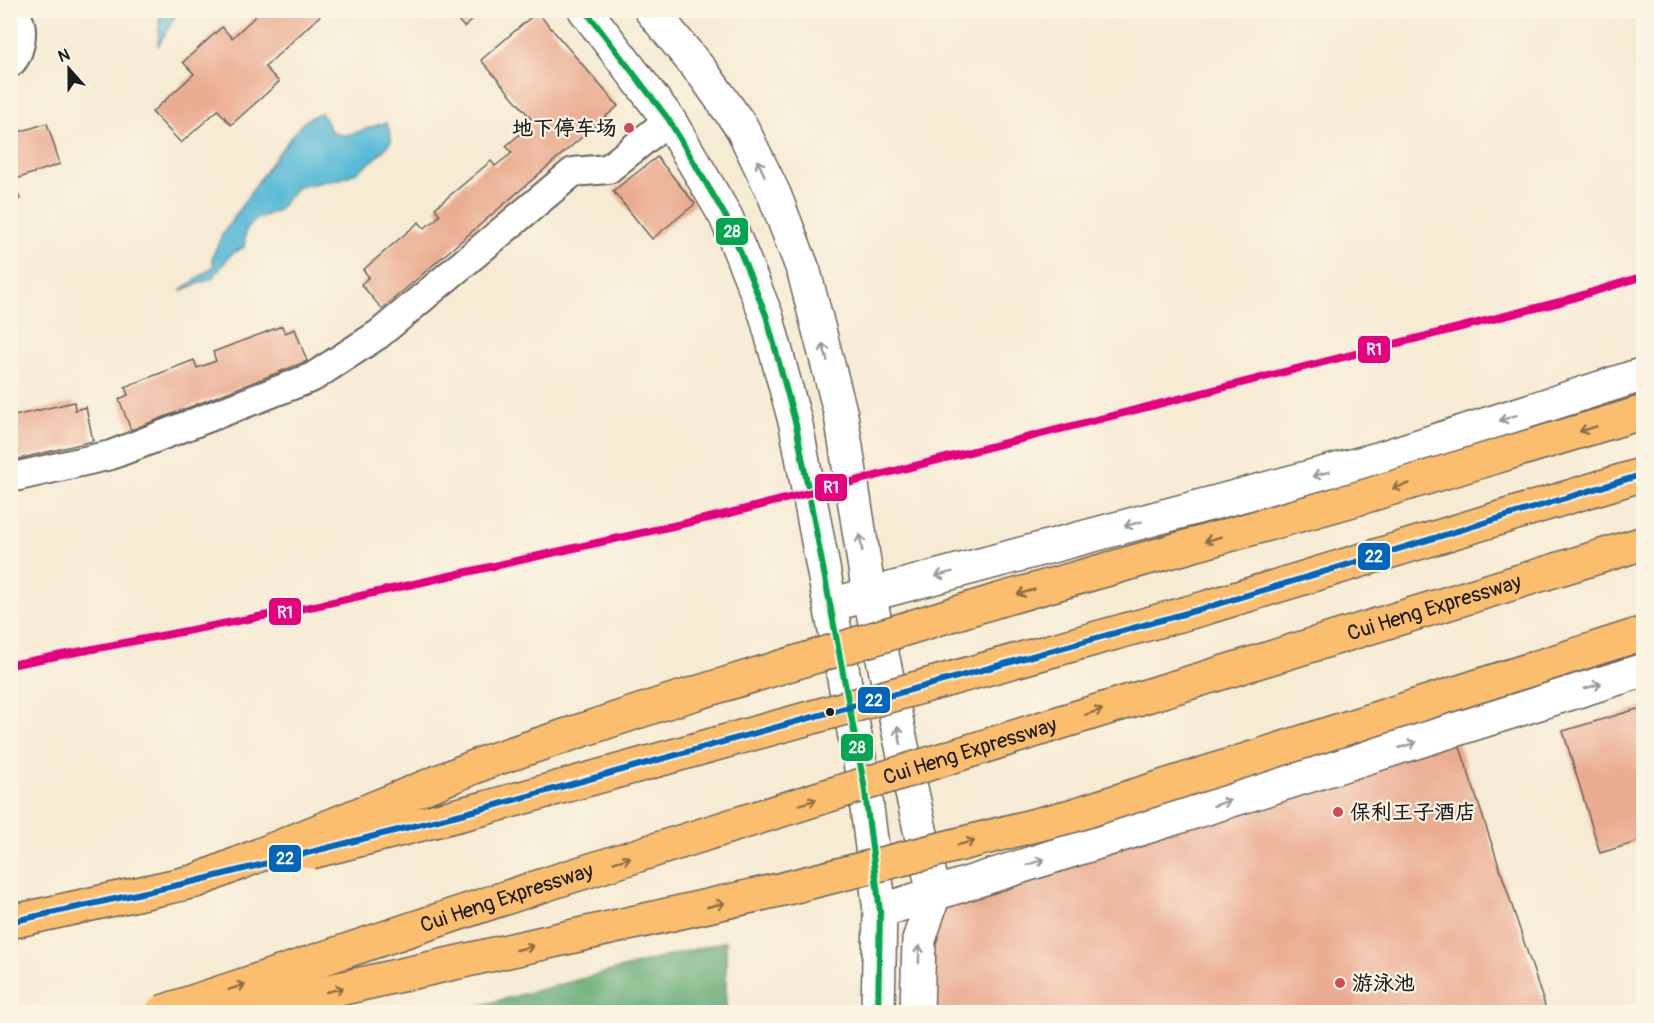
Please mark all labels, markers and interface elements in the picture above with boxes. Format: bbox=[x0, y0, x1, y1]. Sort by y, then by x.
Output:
north arrow bbox=[39, 39, 99, 99]
text: N bbox=[55, 45, 73, 67]
place label: 地下停车场 bbox=[512, 115, 617, 142]
marker: 地下停车场 bbox=[622, 121, 636, 135]
one-way arrow bbox=[755, 160, 767, 178]
line badge: 28 bbox=[715, 217, 749, 246]
text: 28 bbox=[723, 222, 741, 242]
line badge: R1 bbox=[1357, 335, 1391, 364]
text: R1 bbox=[1366, 340, 1382, 360]
one-way arrow bbox=[818, 343, 830, 362]
one-way arrow bbox=[1499, 413, 1518, 424]
one-way arrow bbox=[1578, 424, 1597, 435]
one-way arrow bbox=[1312, 469, 1331, 480]
line badge: R1 bbox=[814, 473, 848, 502]
text: R1 bbox=[823, 478, 839, 498]
one-way arrow bbox=[1392, 481, 1411, 492]
one-way arrow bbox=[1124, 519, 1143, 531]
one-way arrow bbox=[855, 534, 866, 554]
one-way arrow bbox=[1204, 534, 1223, 546]
line badge: 22 bbox=[1357, 542, 1391, 571]
text: 22 bbox=[1365, 547, 1383, 567]
one-way arrow bbox=[935, 569, 954, 581]
street label: Cui Heng Expressway bbox=[1344, 569, 1525, 647]
one-way arrow bbox=[1017, 587, 1036, 598]
line badge: R1 bbox=[268, 597, 302, 626]
text: R1 bbox=[277, 603, 293, 623]
one-way arrow bbox=[1583, 680, 1602, 691]
line badge: 22 bbox=[857, 686, 891, 714]
text: 22 bbox=[865, 691, 883, 711]
unlabelled marker bbox=[824, 706, 836, 718]
one-way arrow bbox=[1084, 706, 1103, 717]
street label: Cui Heng Expressway bbox=[880, 711, 1060, 791]
one-way arrow bbox=[893, 725, 904, 745]
line badge: 28 bbox=[840, 733, 874, 762]
text: 28 bbox=[848, 738, 866, 758]
one-way arrow bbox=[1398, 738, 1417, 749]
one-way arrow bbox=[798, 796, 817, 807]
one-way arrow bbox=[1212, 797, 1231, 808]
place label: 保利王子酒店 bbox=[1350, 799, 1476, 826]
marker: 保利王子酒店 bbox=[1331, 805, 1345, 819]
one-way arrow bbox=[956, 837, 975, 848]
line badge: 22 bbox=[268, 844, 302, 873]
text: 22 bbox=[276, 849, 294, 869]
one-way arrow bbox=[612, 854, 631, 865]
one-way arrow bbox=[1026, 856, 1045, 867]
street label: Cui Heng Expressway bbox=[417, 857, 597, 939]
one-way arrow bbox=[706, 898, 725, 910]
one-way arrow bbox=[516, 941, 535, 953]
one-way arrow bbox=[913, 945, 924, 965]
place label: 游泳池 bbox=[1352, 970, 1415, 997]
marker: 游泳池 bbox=[1333, 976, 1347, 990]
one-way arrow bbox=[227, 981, 246, 992]
one-way arrow bbox=[325, 984, 344, 996]

